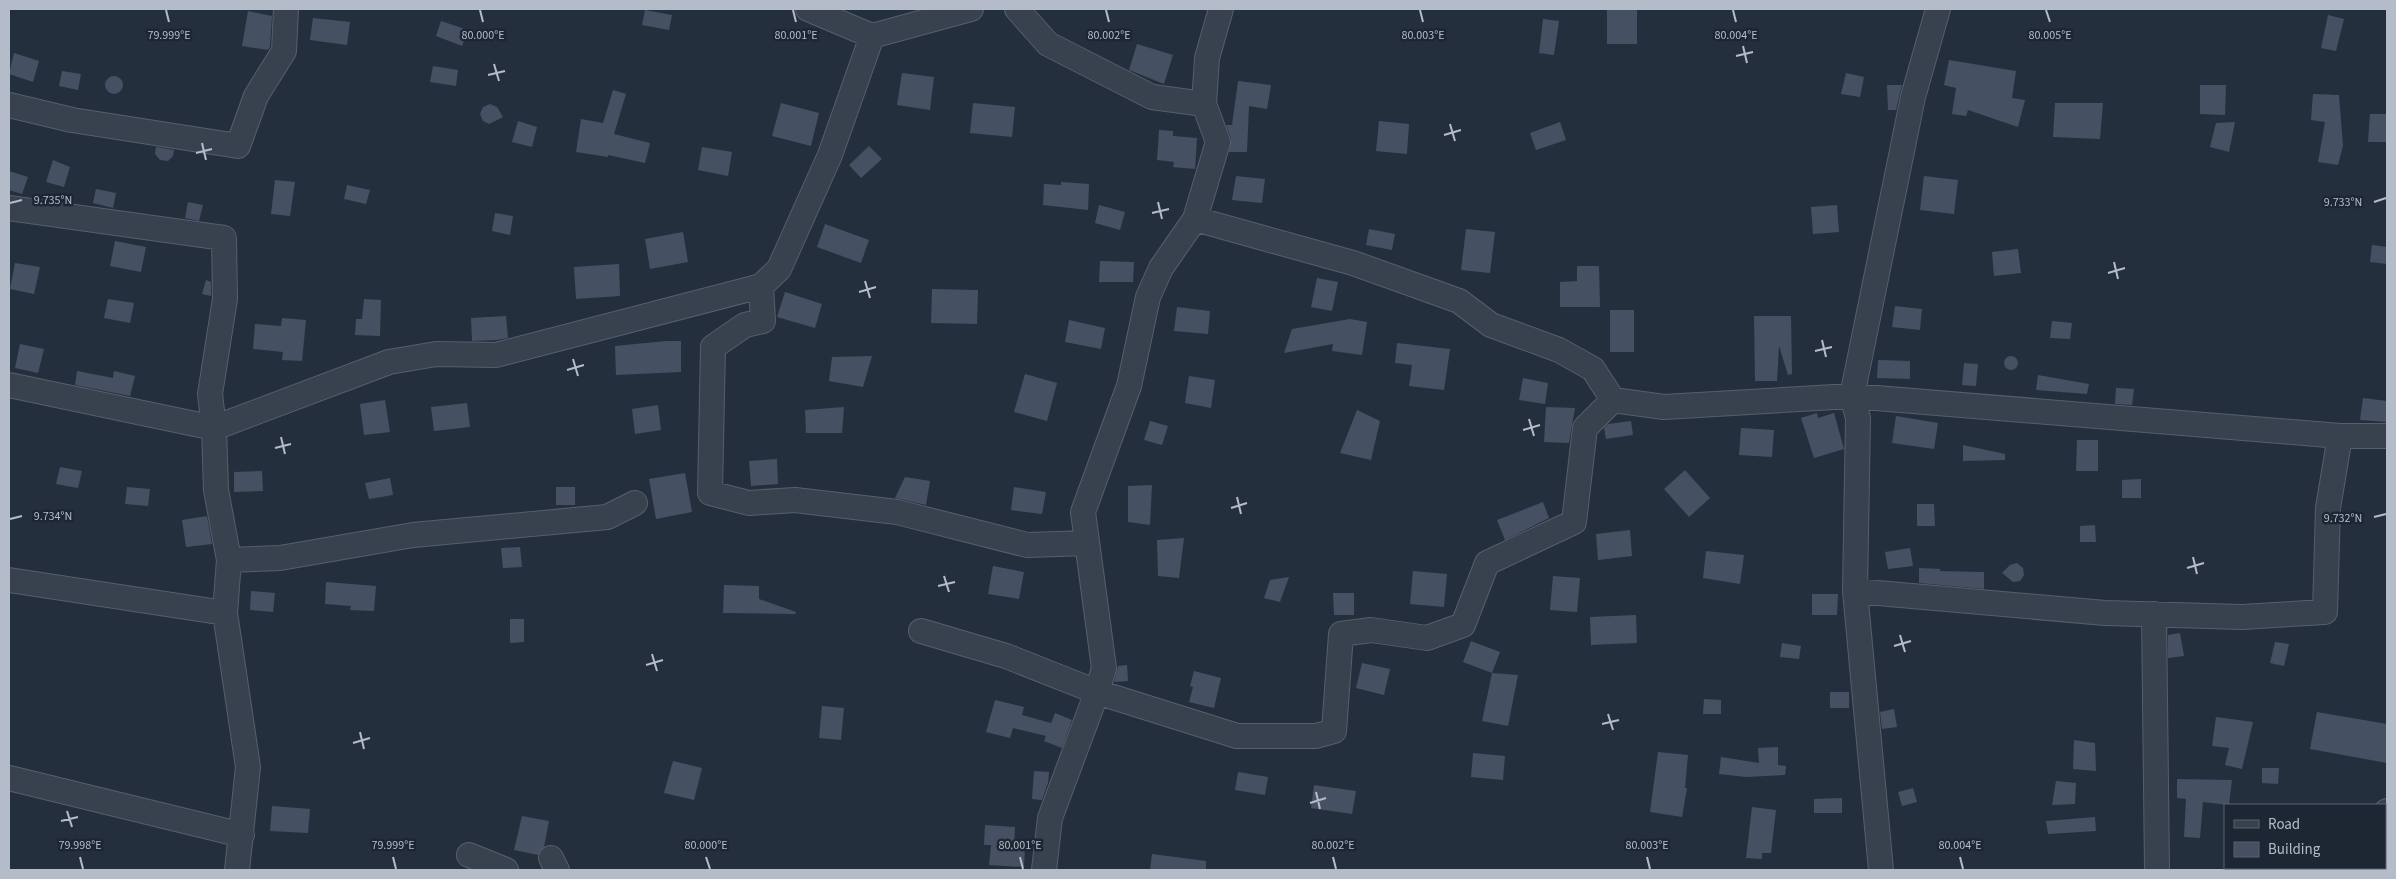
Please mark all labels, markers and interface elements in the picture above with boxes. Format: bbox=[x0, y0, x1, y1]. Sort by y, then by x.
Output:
text: 79.999°E bbox=[147, 27, 191, 44]
text: 80.000°E bbox=[461, 27, 505, 44]
text: 80.001°E bbox=[774, 27, 818, 44]
text: 80.002°E bbox=[1087, 27, 1131, 44]
text: 80.003°E bbox=[1401, 27, 1445, 44]
text: 80.004°E bbox=[1714, 27, 1758, 44]
text: 80.005°E bbox=[2028, 27, 2072, 44]
text: 9.735°N bbox=[34, 192, 72, 209]
text: 9.733°N bbox=[2324, 194, 2362, 211]
text: 9.734°N bbox=[34, 508, 72, 525]
text: 9.732°N bbox=[2324, 510, 2362, 527]
legend bbox=[2224, 804, 2386, 869]
text: Road bbox=[2268, 814, 2300, 835]
text: 79.998°E bbox=[58, 837, 102, 854]
text: 79.999°E bbox=[371, 837, 415, 854]
text: 80.000°E bbox=[684, 837, 728, 854]
text: 80.001°E bbox=[998, 837, 1042, 854]
text: 80.002°E bbox=[1311, 837, 1355, 854]
text: 80.003°E bbox=[1625, 837, 1669, 854]
text: 80.004°E bbox=[1938, 837, 1982, 854]
text: Building bbox=[2268, 839, 2321, 860]

